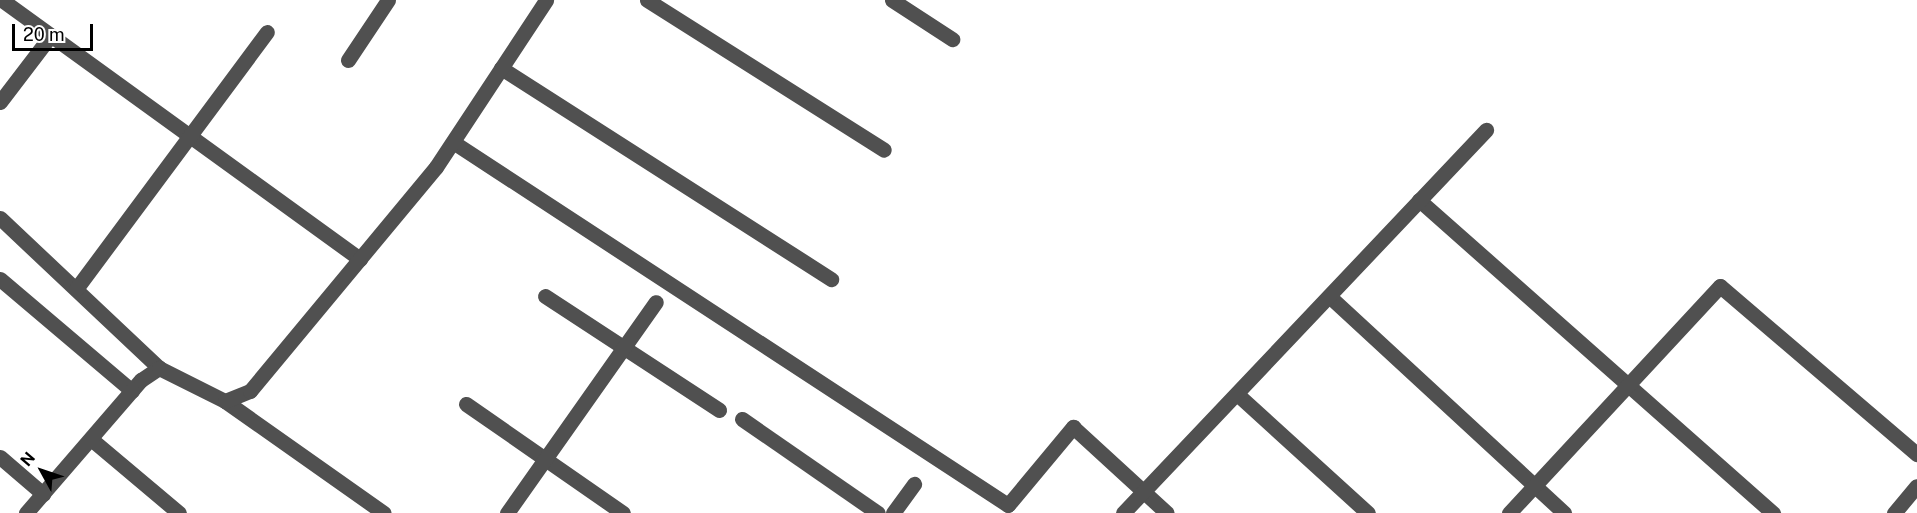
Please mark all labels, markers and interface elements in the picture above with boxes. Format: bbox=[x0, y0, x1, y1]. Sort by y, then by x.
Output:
scale bar bbox=[15, 12, 96, 50]
text: 20 m bbox=[23, 24, 65, 45]
north arrow bbox=[12, 441, 72, 501]
text: N bbox=[17, 448, 39, 470]

